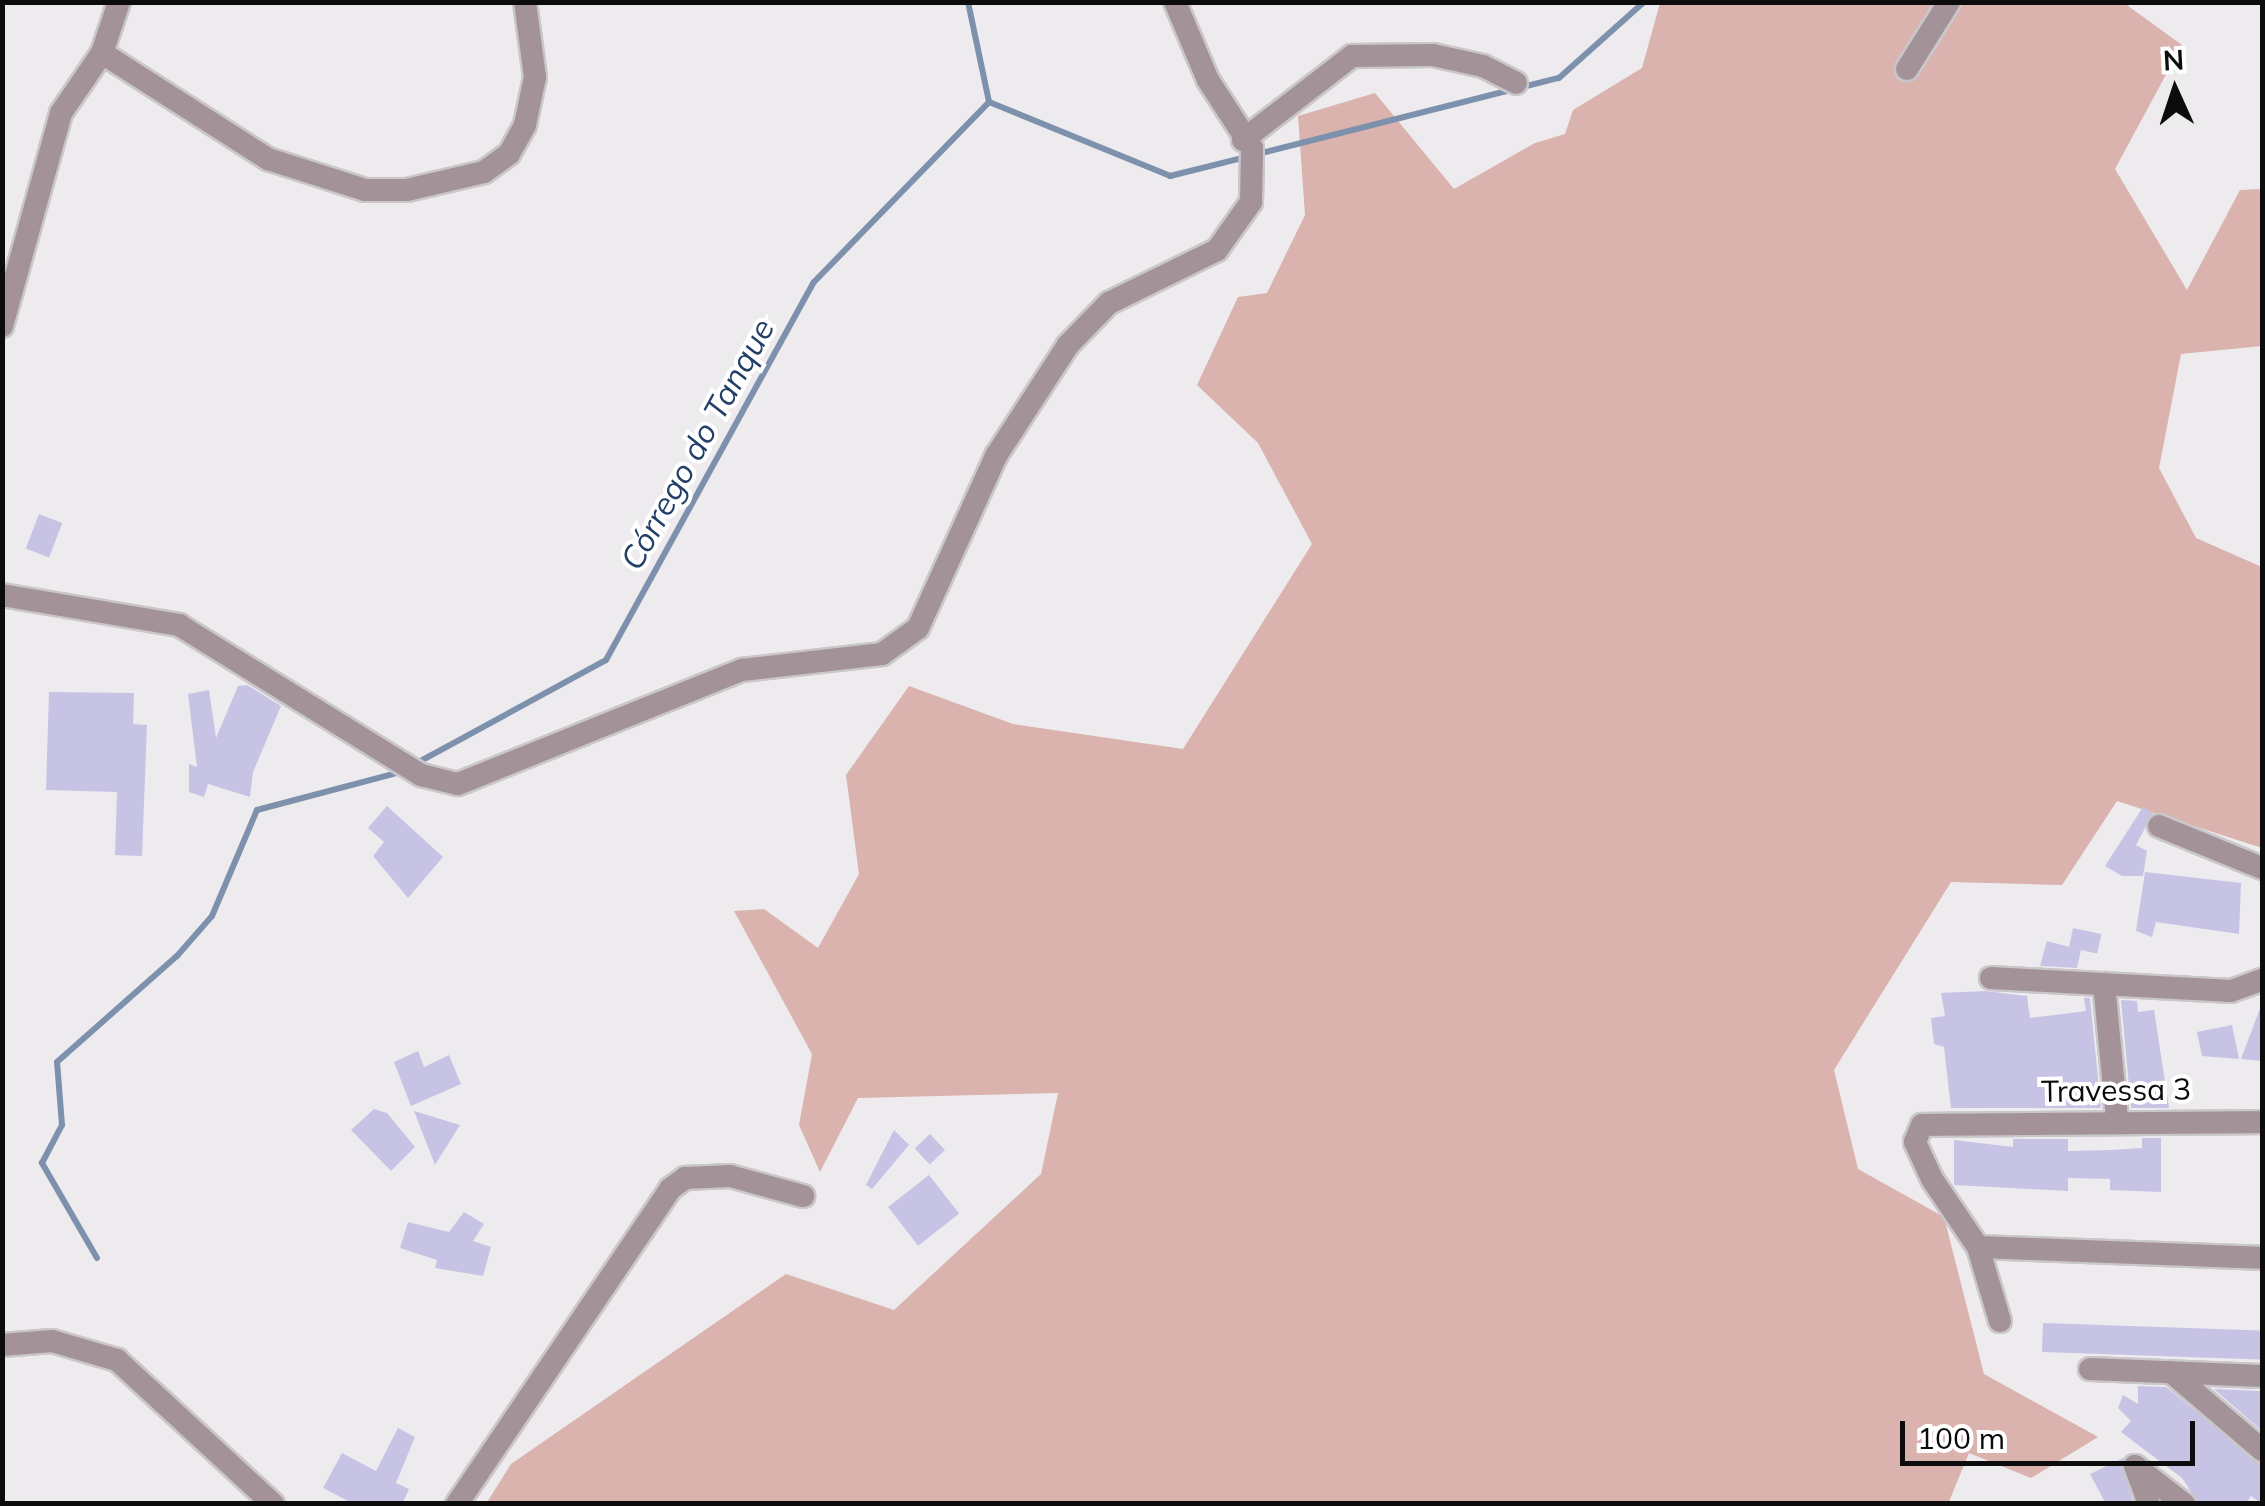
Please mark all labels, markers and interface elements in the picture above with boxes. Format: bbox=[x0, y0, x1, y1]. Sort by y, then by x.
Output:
north arrow bbox=[2125, 40, 2225, 140]
text: N bbox=[2162, 42, 2185, 78]
water label: Córrego do Tanque bbox=[612, 312, 782, 576]
street label: Travessa 3 bbox=[2041, 1071, 2191, 1109]
scale bar bbox=[1905, 1401, 2200, 1463]
text: 100 m bbox=[1917, 1419, 2005, 1457]

